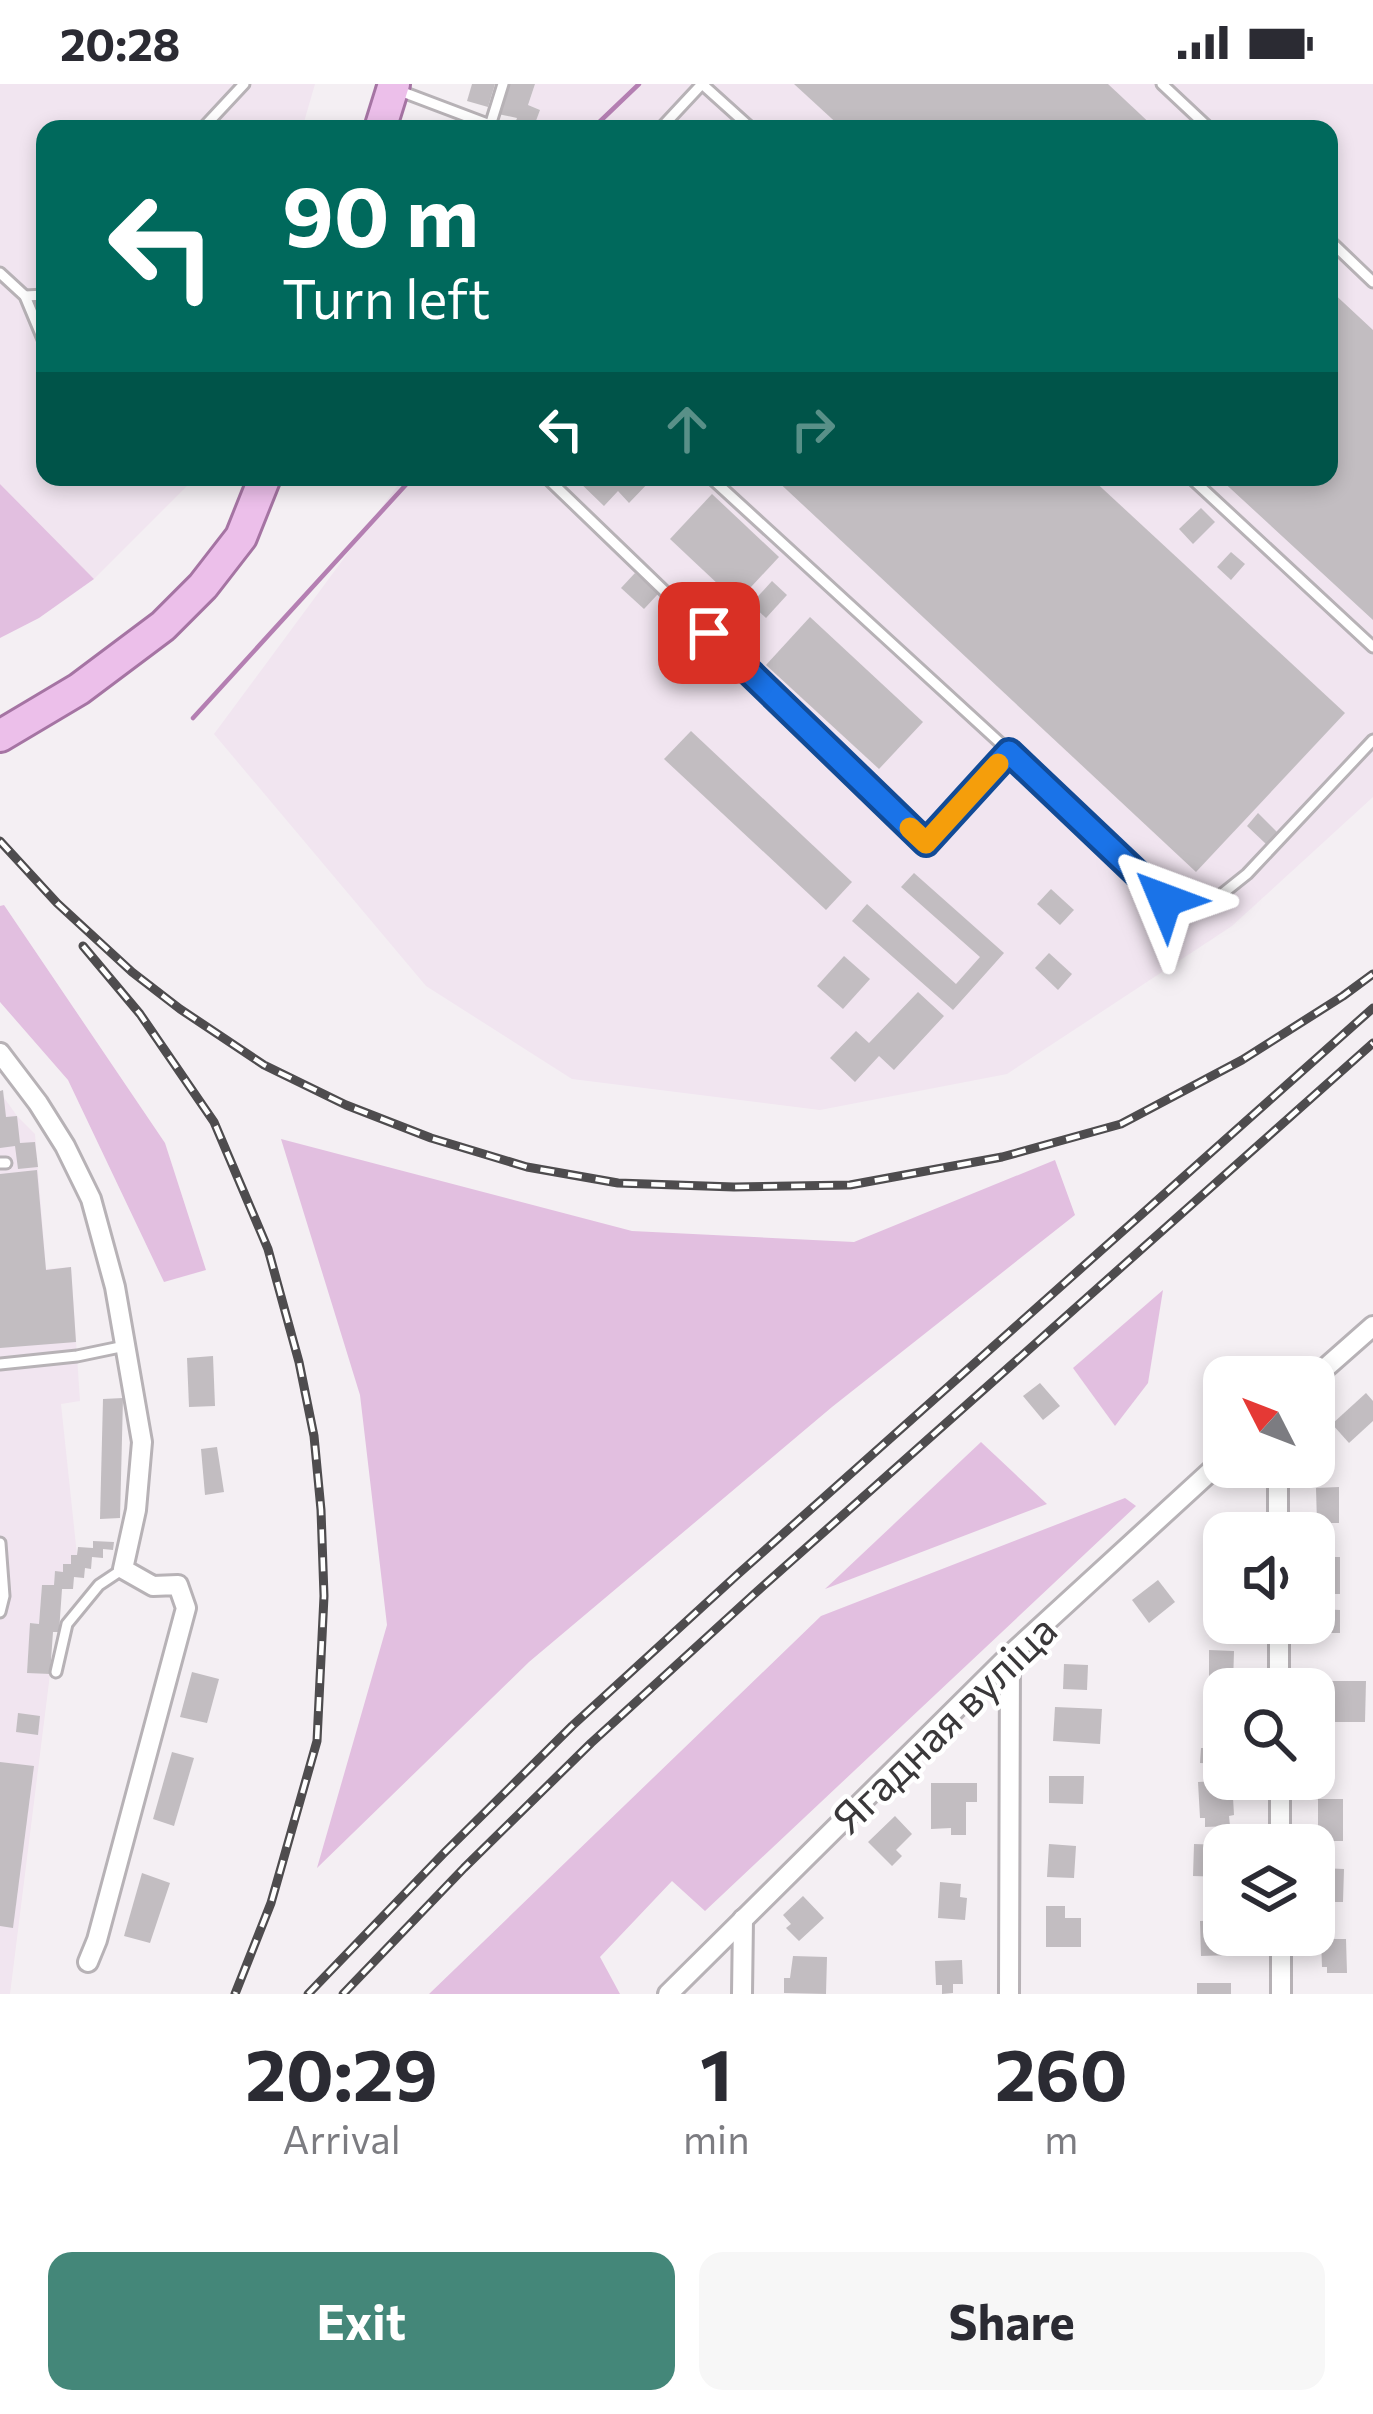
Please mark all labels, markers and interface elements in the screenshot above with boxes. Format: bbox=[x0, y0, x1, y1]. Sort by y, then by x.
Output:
text: 20:28 bbox=[60, 15, 180, 70]
text: 90 m bbox=[282, 162, 479, 264]
icon: left bbox=[84, 168, 240, 324]
text: Turn left bbox=[282, 264, 490, 330]
icon: left bbox=[528, 396, 594, 462]
icon: ahead bbox=[654, 396, 720, 462]
icon: right bbox=[780, 396, 846, 462]
pin bbox=[658, 582, 760, 684]
icon: arrive bbox=[676, 600, 742, 666]
position arrow bbox=[1102, 837, 1228, 963]
north arrow bbox=[1203, 1356, 1335, 1488]
map controls bbox=[1203, 1356, 1335, 1956]
button: sound bbox=[1203, 1512, 1335, 1644]
street label: Ягадная вуліца bbox=[820, 1603, 1066, 1843]
button: search bbox=[1203, 1668, 1335, 1800]
button: layers bbox=[1203, 1824, 1335, 1956]
text: 20:29 bbox=[245, 2028, 438, 2116]
text: 1 bbox=[700, 2028, 733, 2116]
text: 260 bbox=[995, 2028, 1128, 2116]
text: Arrival bbox=[283, 2114, 401, 2162]
text: min bbox=[683, 2114, 749, 2162]
text: m bbox=[1044, 2114, 1078, 2162]
button: Exit bbox=[48, 2252, 675, 2390]
button: Share bbox=[699, 2252, 1325, 2390]

